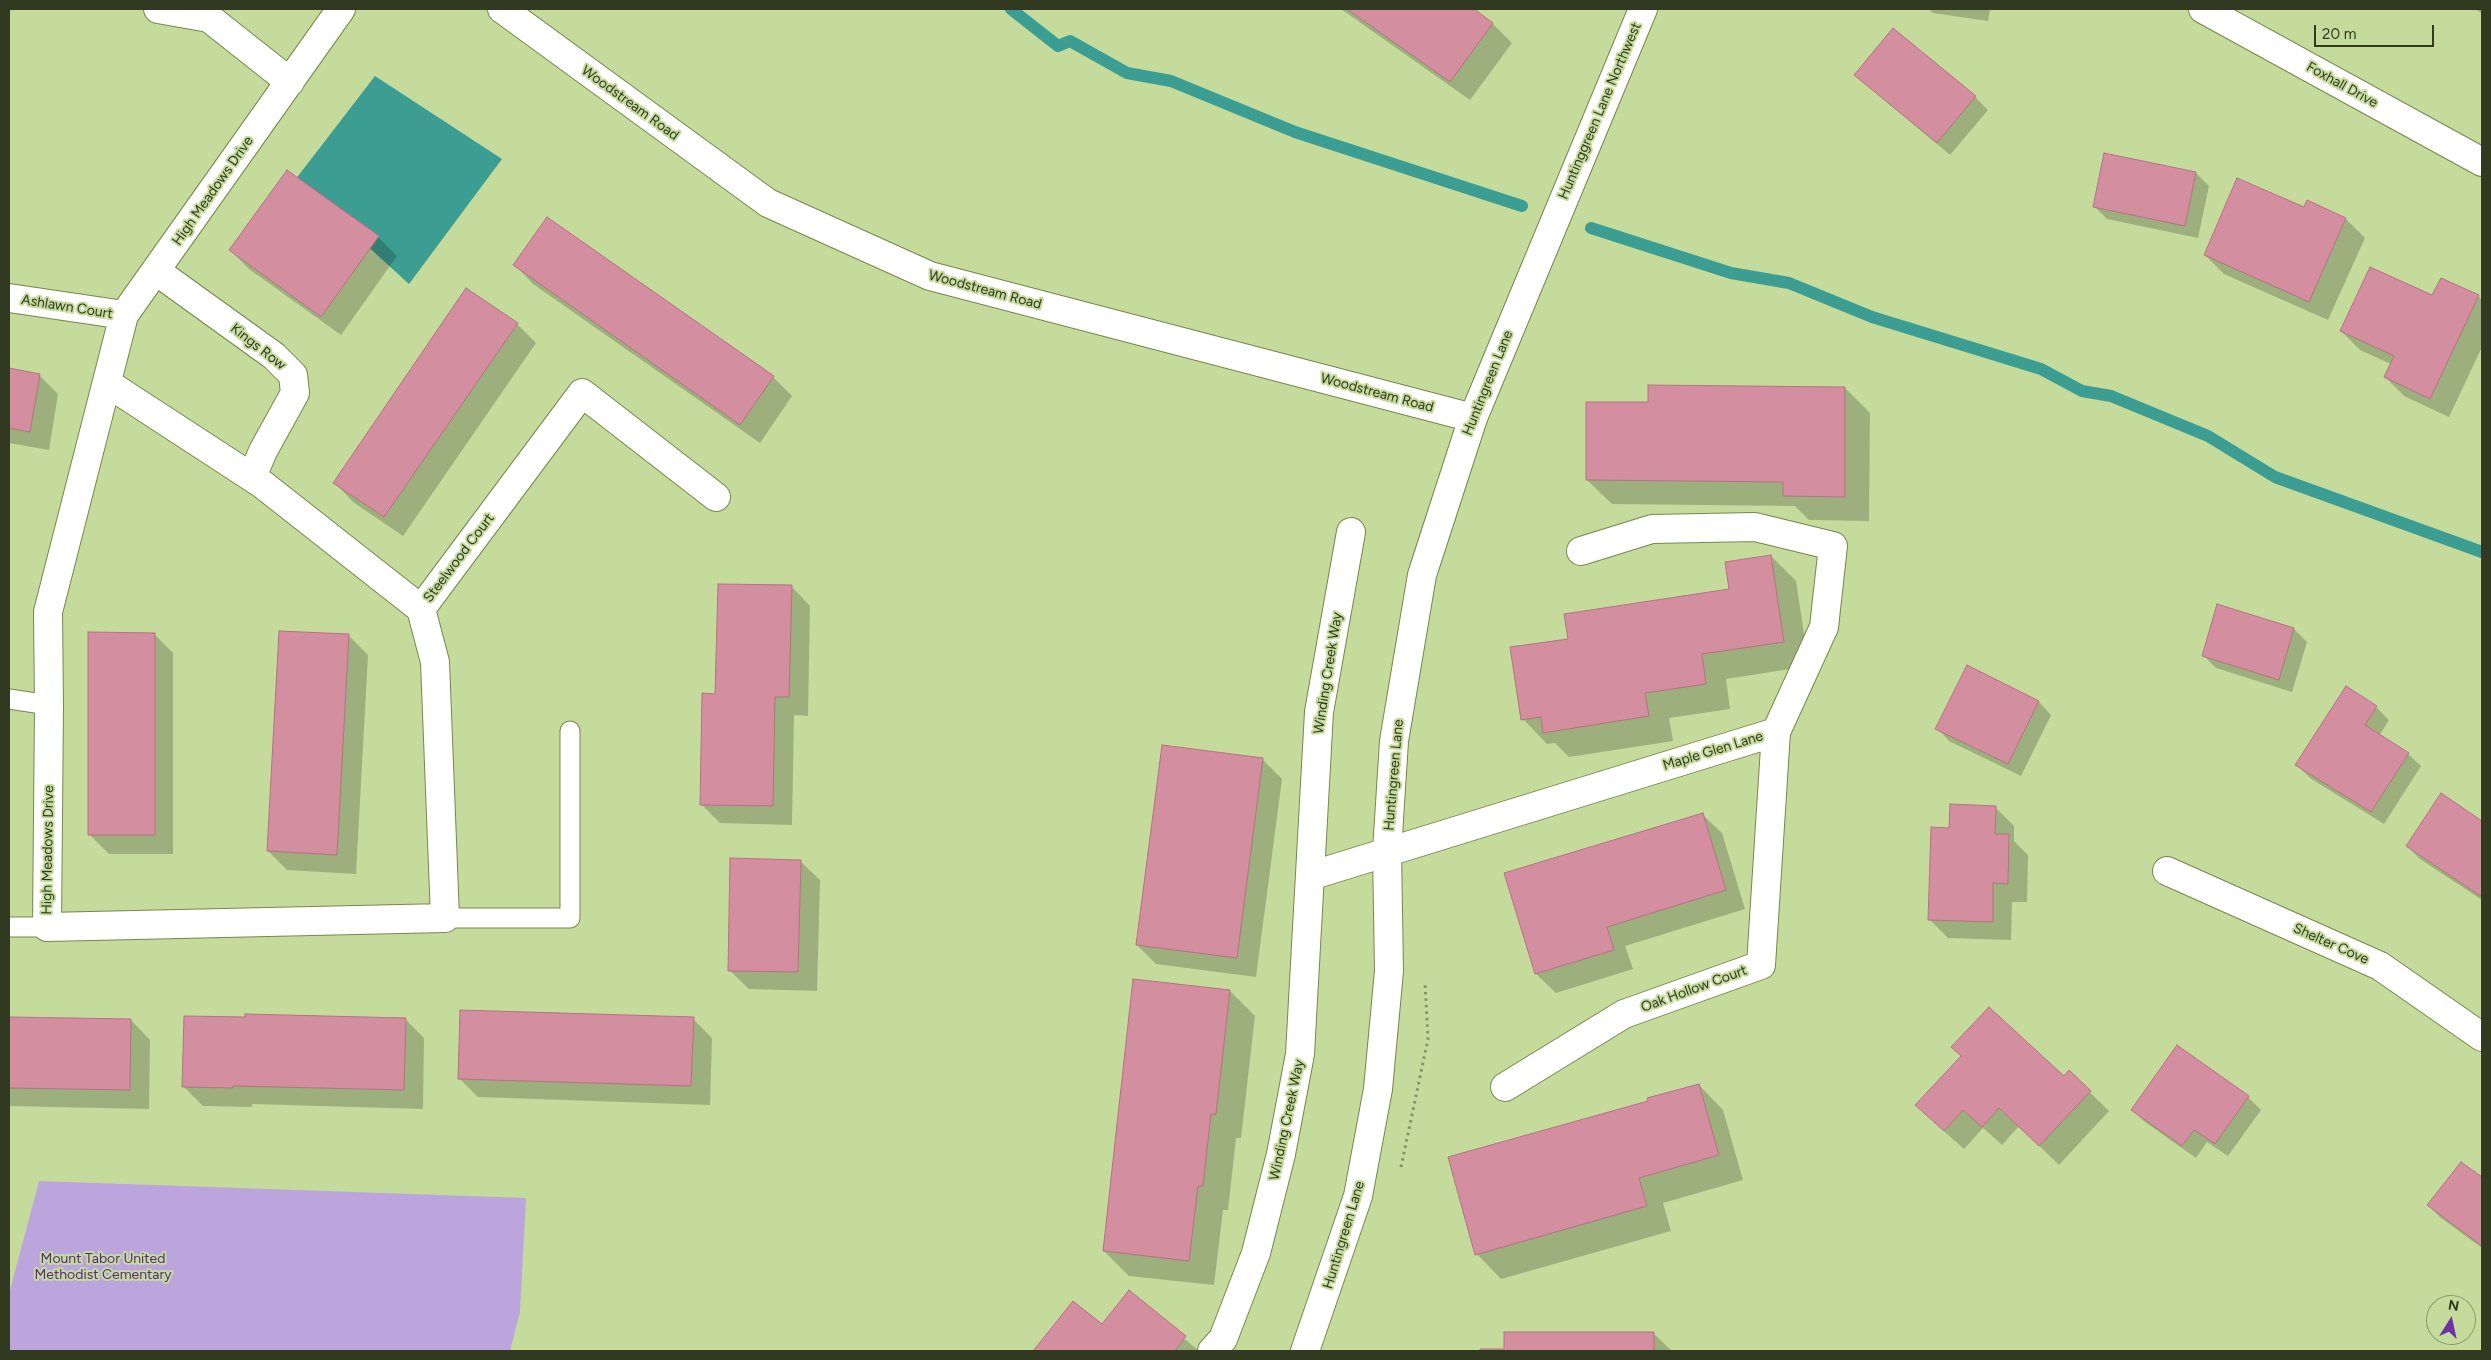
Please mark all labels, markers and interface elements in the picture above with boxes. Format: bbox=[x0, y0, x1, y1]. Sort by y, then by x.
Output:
scale bar bbox=[2316, 15, 2436, 47]
street label: Huntinggreen Lane Northwest bbox=[1555, 20, 1645, 202]
text: 20 m bbox=[2322, 25, 2356, 43]
street label: Foxhall Drive bbox=[2303, 58, 2381, 112]
street label: Woodstream Road bbox=[578, 62, 682, 144]
street label: High Meadows Drive bbox=[169, 133, 257, 249]
street label: Woodstream Road bbox=[927, 267, 1043, 313]
street label: Ashlawn Court bbox=[20, 291, 114, 323]
street label: Kings Row bbox=[227, 320, 289, 374]
street label: Huntingreen Lane bbox=[1459, 328, 1517, 438]
street label: Woodstream Road bbox=[1319, 370, 1435, 416]
street label: Steelwood Court bbox=[420, 510, 498, 606]
street label: Winding Creek Way bbox=[1310, 611, 1346, 735]
street label: Huntingreen Lane bbox=[1381, 719, 1407, 831]
street label: Maple Glen Lane bbox=[1661, 728, 1765, 774]
street label: High Meadows Drive bbox=[38, 785, 58, 915]
street label: Shelter Cove bbox=[2291, 920, 2371, 968]
street label: Oak Hollow Court bbox=[1639, 962, 1749, 1016]
street label: Winding Creek Way bbox=[1266, 1058, 1308, 1182]
street label: Huntingreen Lane bbox=[1320, 1179, 1368, 1291]
park label: Mount Tabor United Methodist Cementary bbox=[34, 1251, 172, 1284]
north arrow bbox=[2426, 1295, 2476, 1345]
text: N bbox=[2447, 1296, 2460, 1315]

